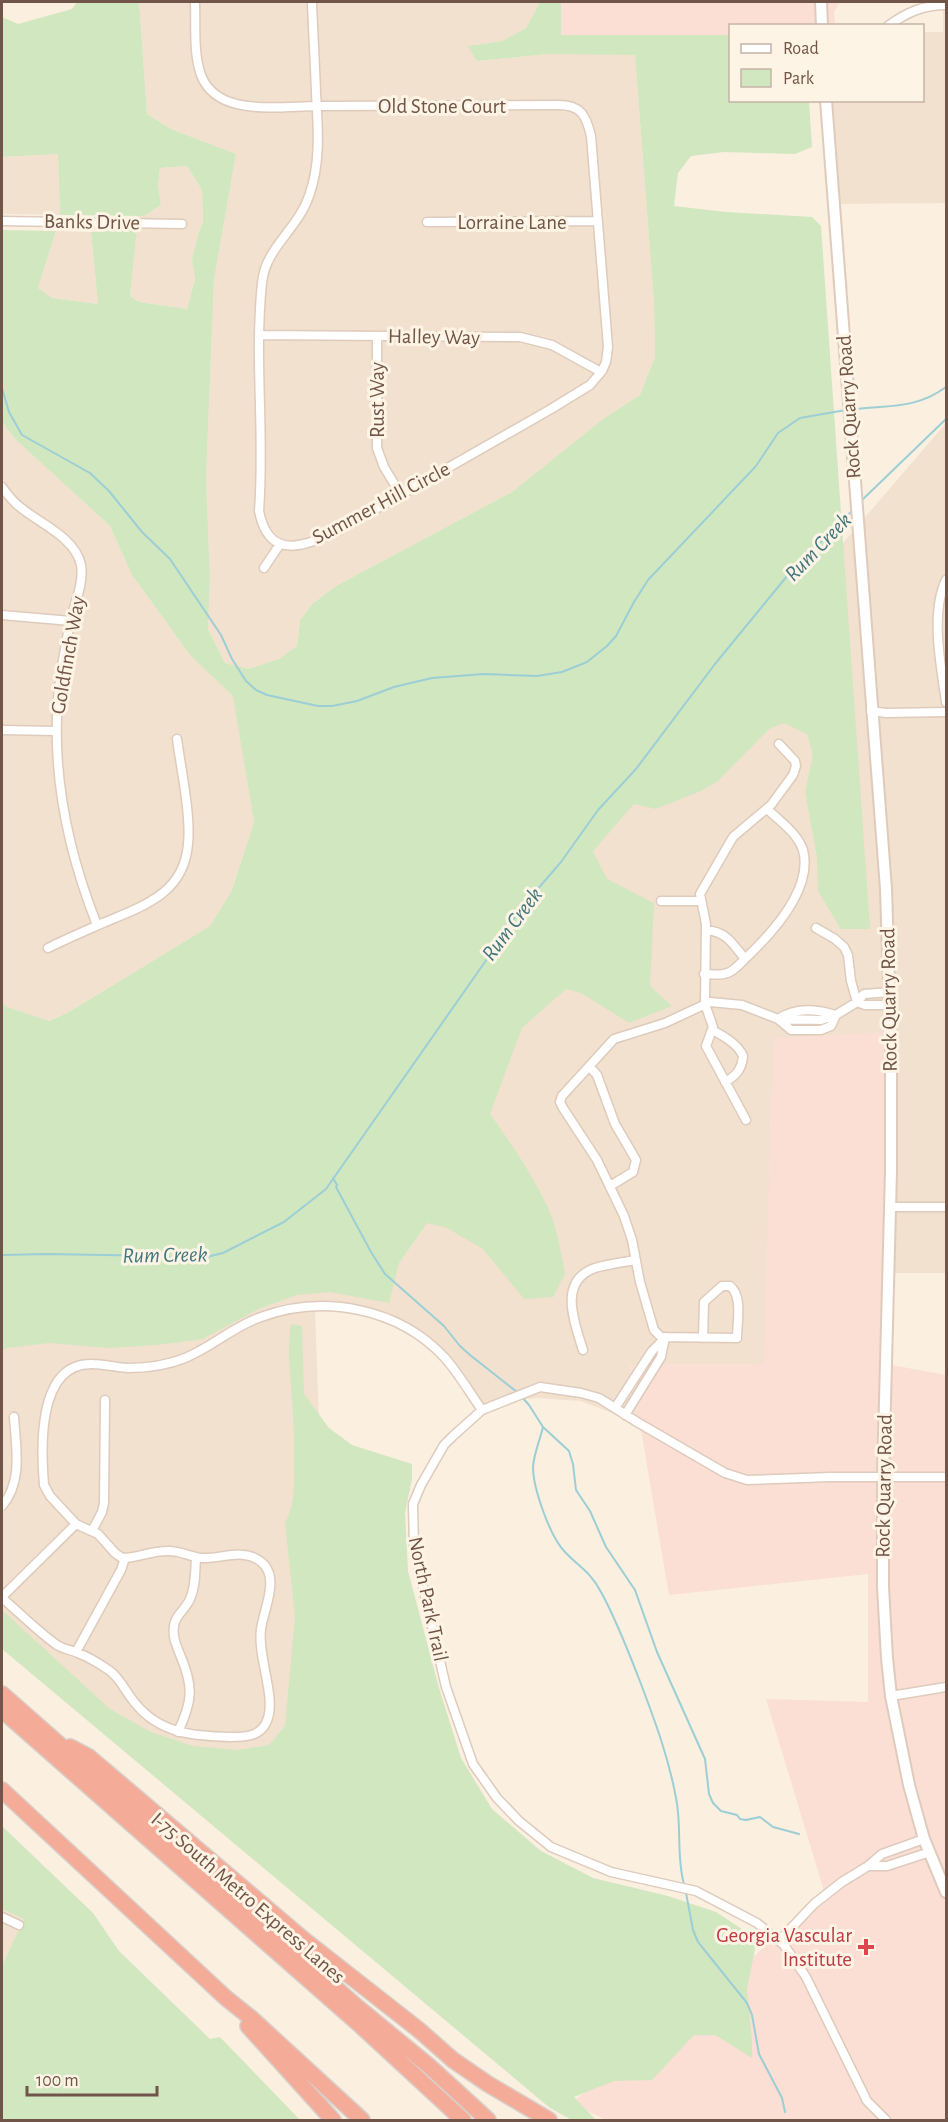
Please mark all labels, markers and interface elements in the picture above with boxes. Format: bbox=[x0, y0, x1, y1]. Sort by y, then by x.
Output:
legend bbox=[729, 24, 924, 102]
text: Road bbox=[783, 40, 819, 58]
text: Park bbox=[783, 70, 815, 88]
street label: Old Stone Court bbox=[378, 96, 506, 117]
street label: Banks Drive bbox=[44, 211, 140, 233]
street label: Lorraine Lane bbox=[457, 212, 567, 233]
street label: Halley Way bbox=[388, 326, 480, 348]
street label: Rock Quarry Road bbox=[833, 334, 864, 480]
street label: Rust Way bbox=[367, 362, 388, 438]
street label: Summer Hill Circle bbox=[309, 458, 453, 548]
water label: Rum Creek bbox=[781, 509, 855, 585]
street label: Goldfinch Way bbox=[47, 594, 89, 716]
water label: Rum Creek bbox=[478, 883, 546, 965]
street label: Rock Quarry Road bbox=[877, 928, 901, 1072]
water label: Rum Creek bbox=[122, 1243, 208, 1267]
street label: Rock Quarry Road bbox=[872, 1414, 896, 1558]
street label: North Park Trail bbox=[405, 1535, 451, 1663]
street label: I-75 South Metro Express Lanes bbox=[147, 1808, 349, 1988]
place label: Georgia Vascular Institute bbox=[716, 1925, 852, 1970]
marker: Georgia Vascular Institute bbox=[857, 1938, 875, 1956]
scale bar bbox=[27, 2059, 158, 2097]
text: 100 m bbox=[36, 2072, 79, 2090]

